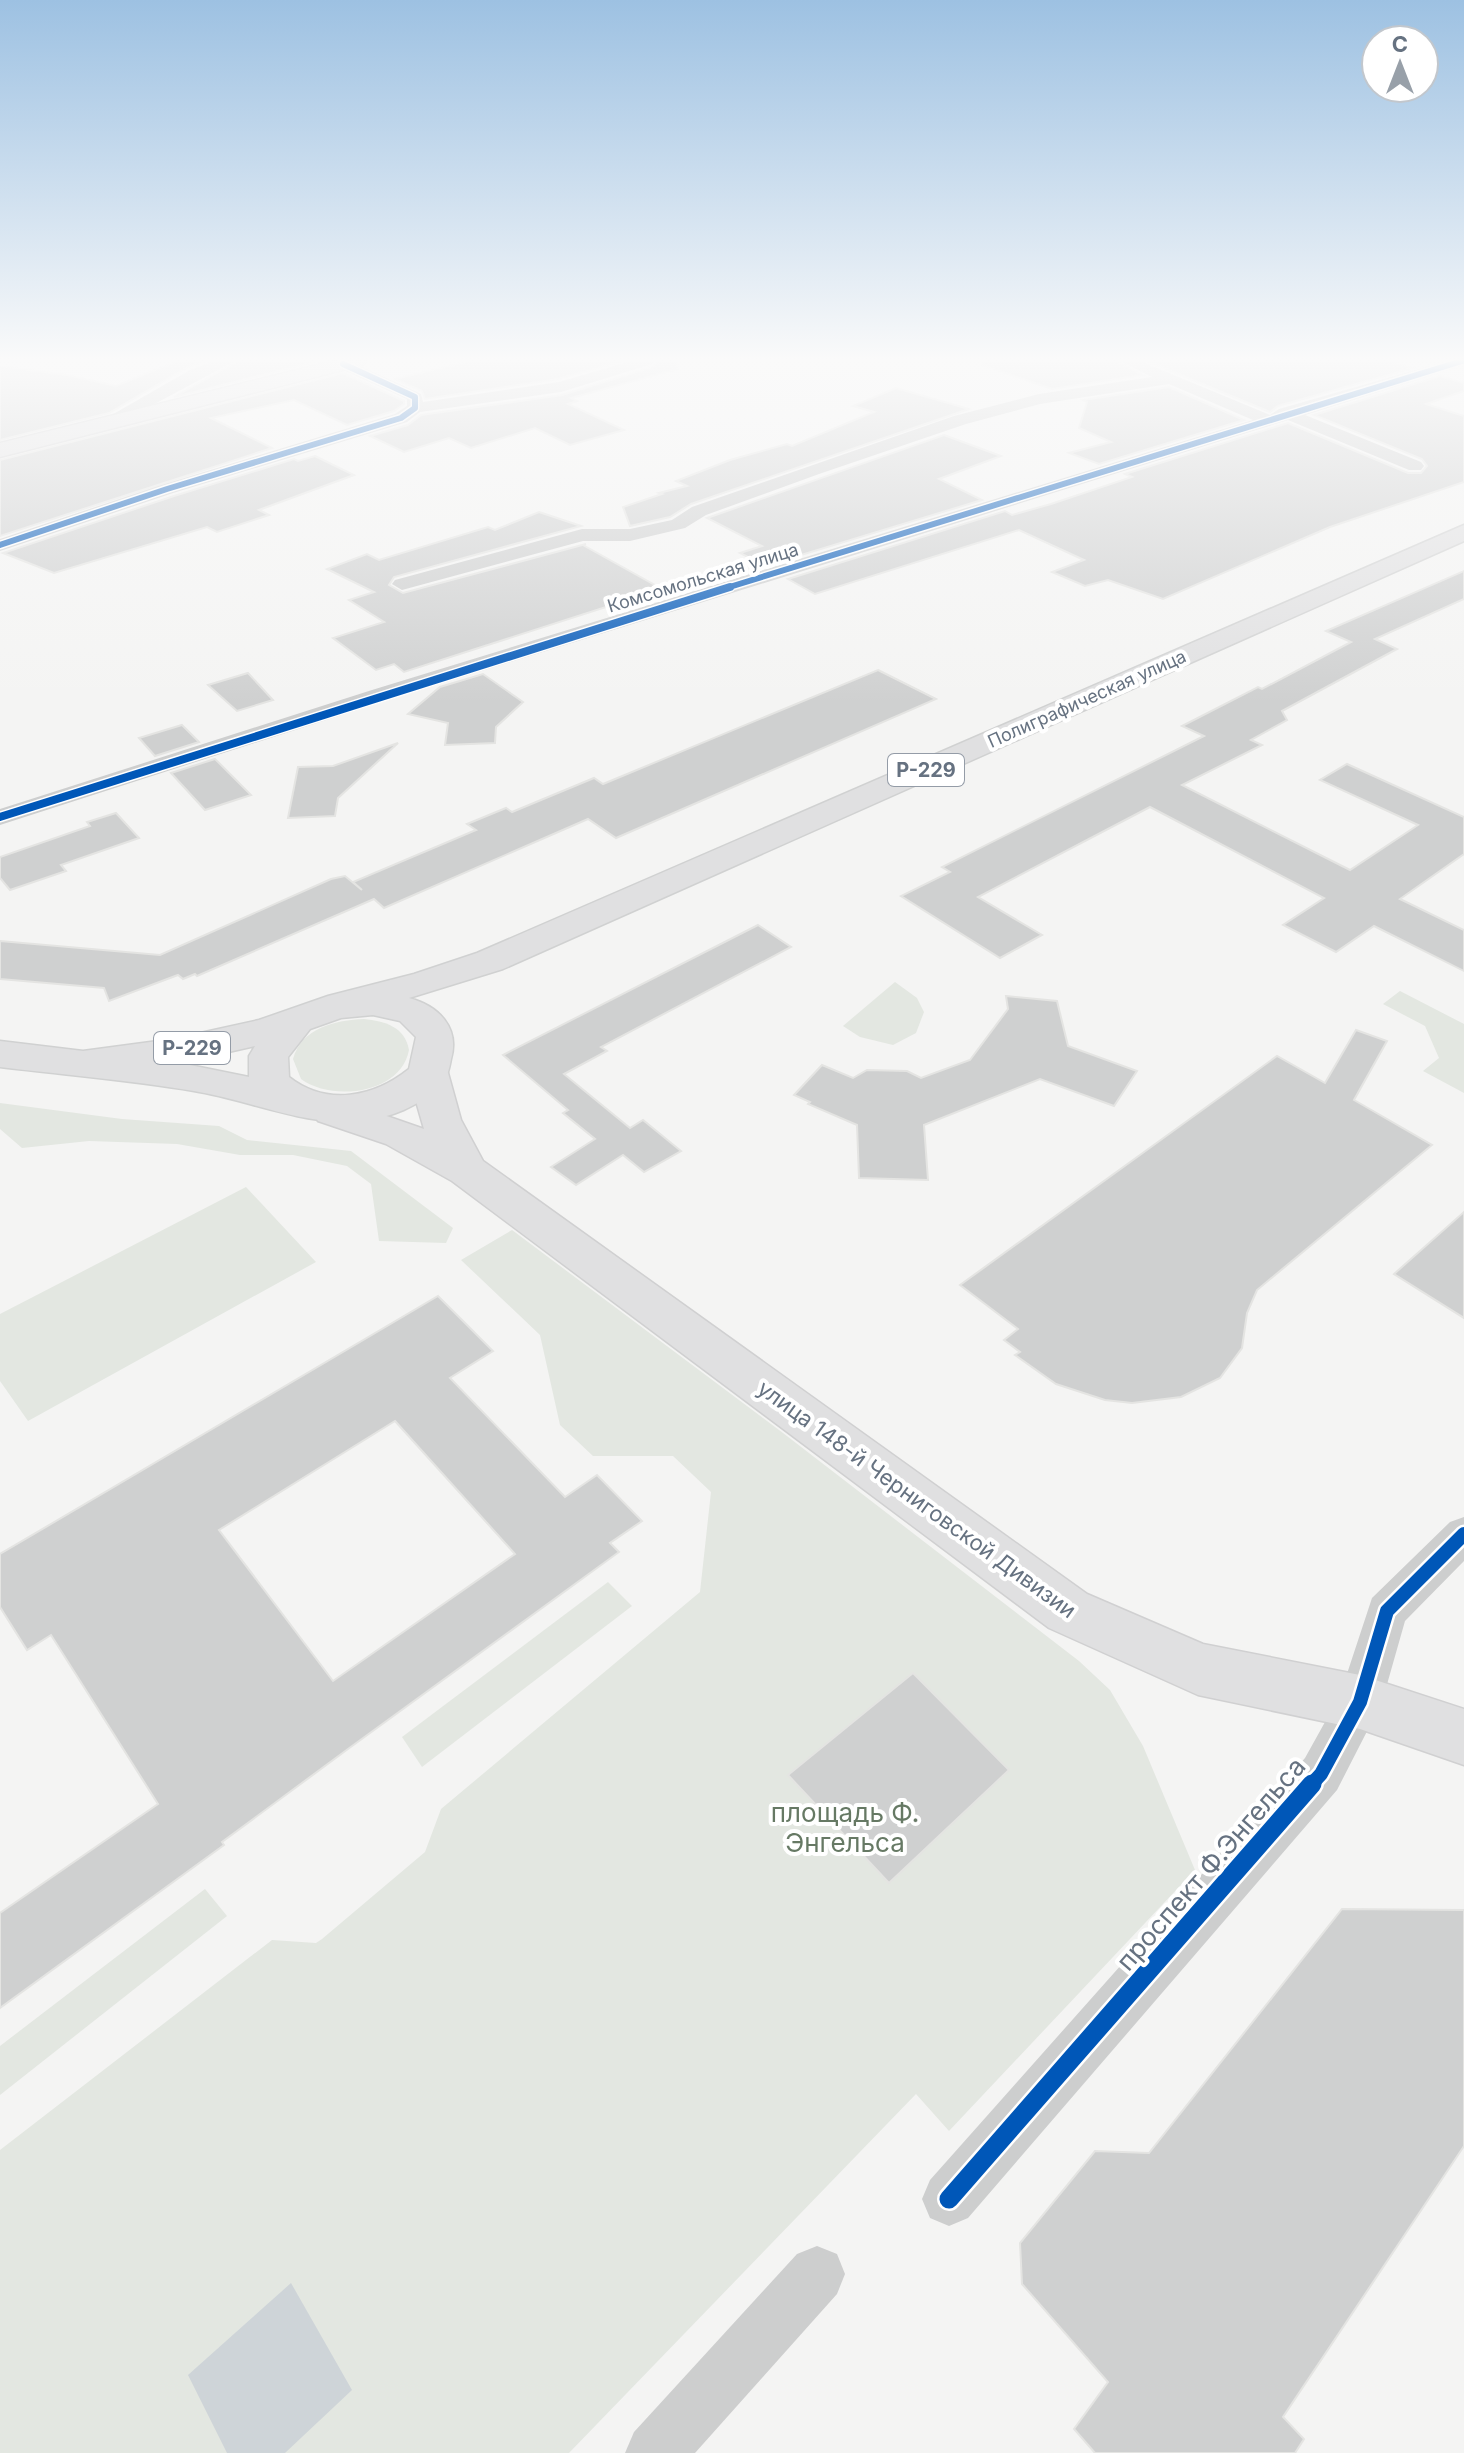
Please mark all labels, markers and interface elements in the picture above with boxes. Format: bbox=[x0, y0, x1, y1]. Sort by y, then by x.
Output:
north arrow bbox=[1360, 24, 1440, 104]
text: С bbox=[1392, 31, 1408, 57]
street label: Комсомольская улица bbox=[605, 538, 801, 617]
street label: Полиграфическая улица bbox=[984, 645, 1189, 752]
road number: Р-229 bbox=[888, 754, 964, 786]
road number: Р-229 bbox=[154, 1032, 230, 1064]
street label: улица 148-й Черниговской Дивизии bbox=[753, 1375, 1081, 1623]
street label: проспект Ф.Энгельса bbox=[1110, 1751, 1312, 1976]
park label: площадь Ф. Энгельса bbox=[771, 1797, 919, 1858]

